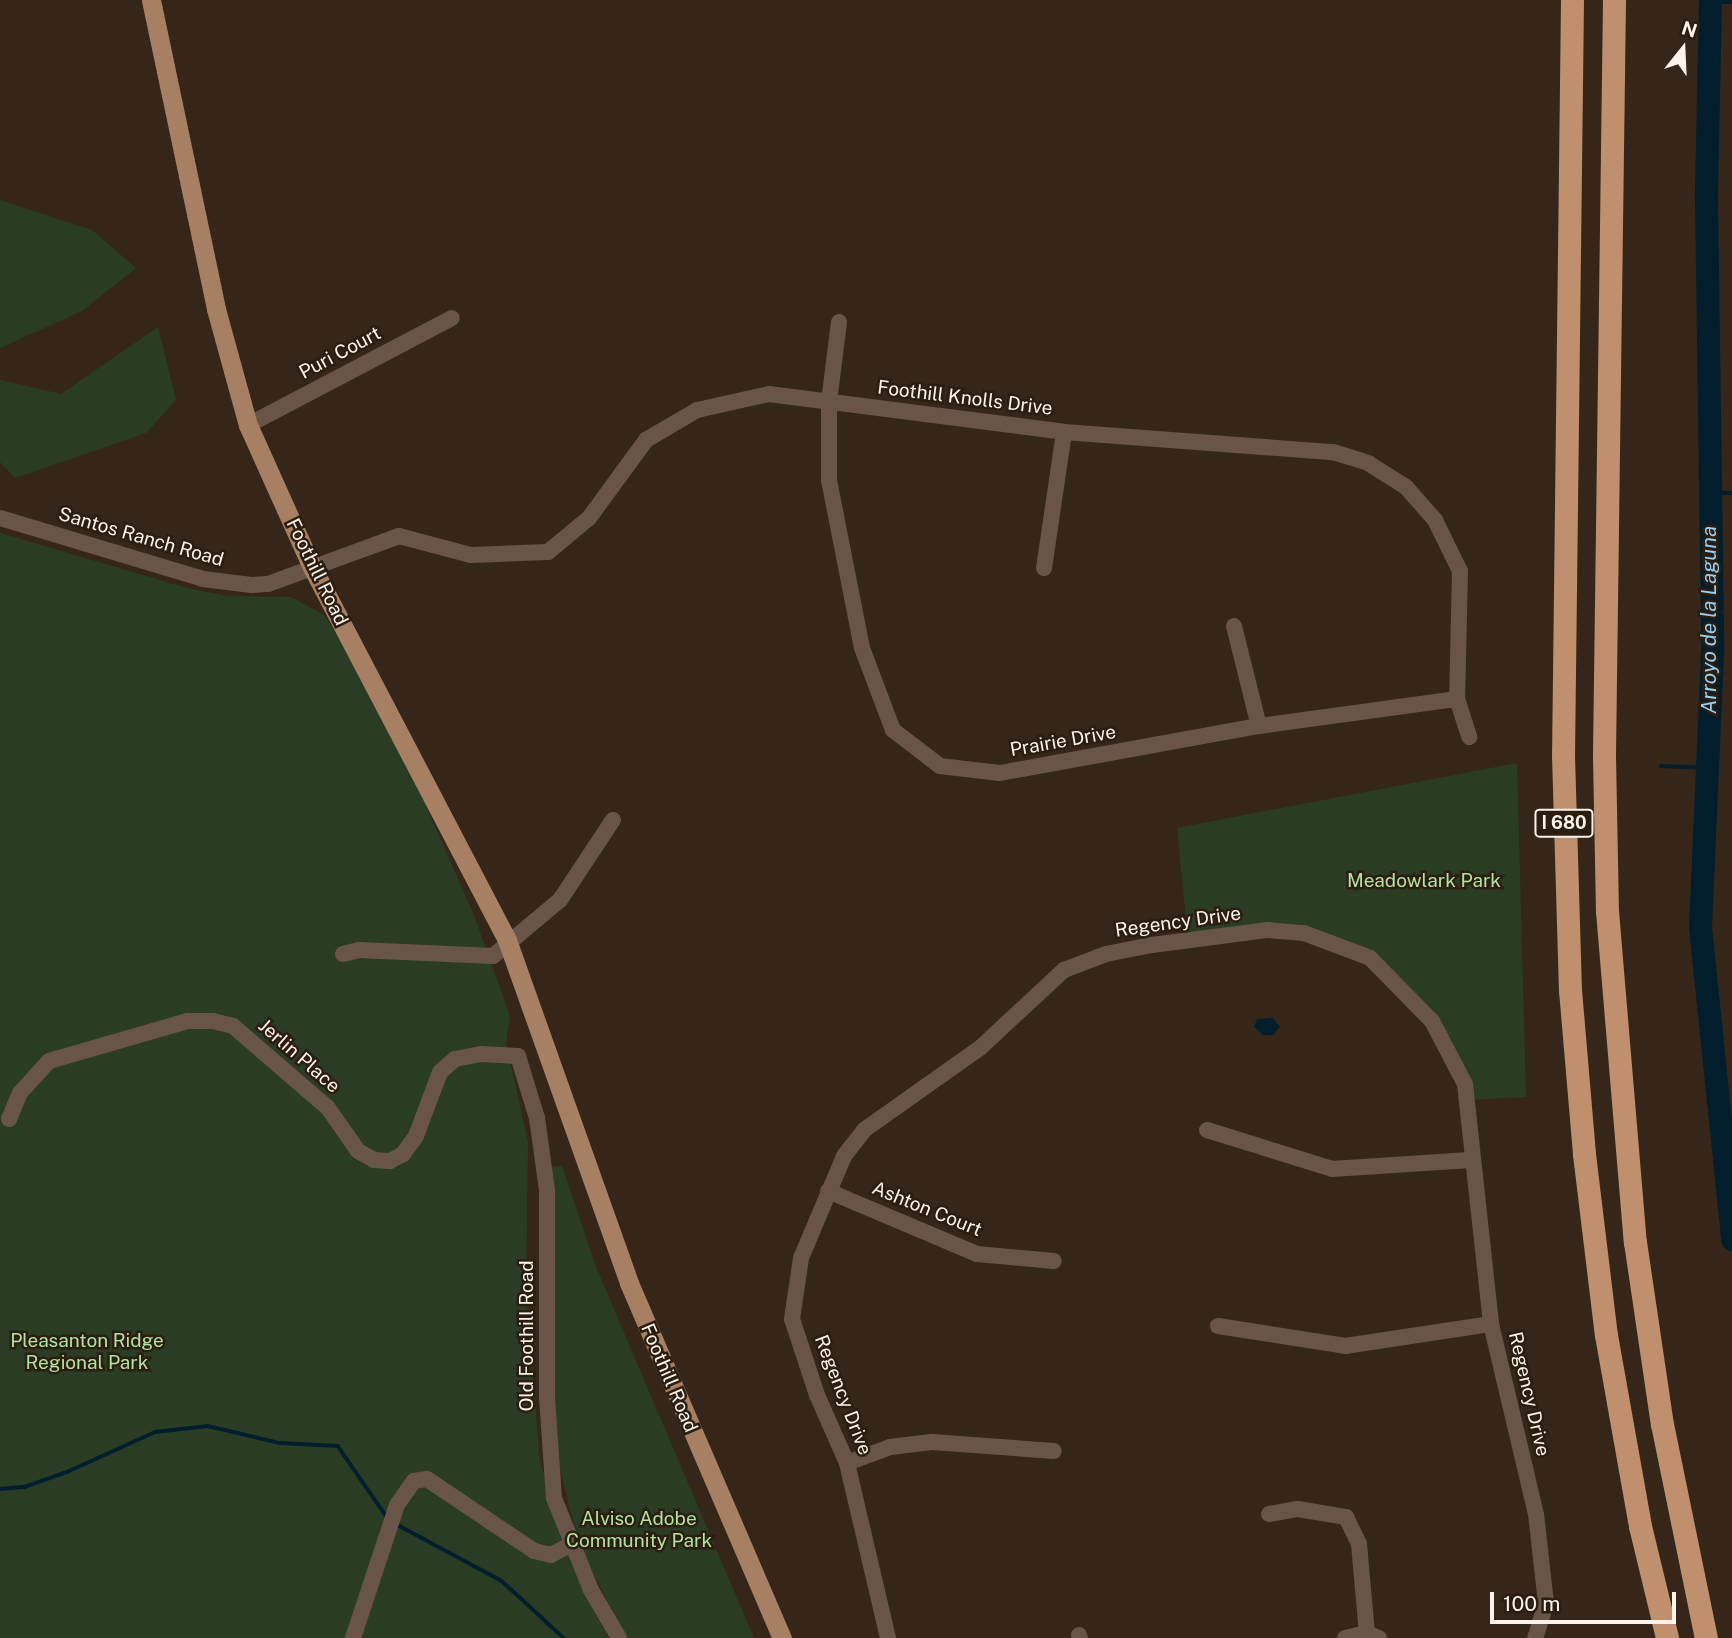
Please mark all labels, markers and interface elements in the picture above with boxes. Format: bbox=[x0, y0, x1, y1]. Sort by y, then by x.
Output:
north arrow bbox=[1648, 14, 1718, 84]
text: N bbox=[1679, 16, 1700, 42]
street label: Puri Court bbox=[295, 322, 385, 384]
street label: Foothill Knolls Drive bbox=[876, 376, 1054, 420]
street label: Santos Ranch Road bbox=[56, 503, 226, 571]
street label: Foothill Road bbox=[281, 515, 353, 629]
water label: Arroyo de la Laguna bbox=[1696, 526, 1722, 714]
street label: Prairie Drive bbox=[1008, 720, 1118, 762]
road number: I 680 bbox=[1534, 808, 1594, 838]
park label: Meadowlark Park bbox=[1347, 870, 1501, 892]
street label: Regency Drive bbox=[1114, 902, 1242, 942]
street label: Jerlin Place bbox=[253, 1014, 345, 1098]
street label: Ashton Court bbox=[869, 1177, 985, 1241]
street label: Old Foothill Road bbox=[516, 1260, 538, 1412]
street label: Foothill Road bbox=[636, 1320, 702, 1436]
park label: Pleasanton Ridge Regional Park bbox=[10, 1330, 164, 1374]
street label: Regency Drive bbox=[1504, 1330, 1554, 1458]
street label: Regency Drive bbox=[810, 1332, 876, 1458]
park label: Alviso Adobe Community Park bbox=[566, 1508, 712, 1552]
scale bar bbox=[1494, 1578, 1680, 1622]
text: 100 m bbox=[1503, 1591, 1560, 1616]

